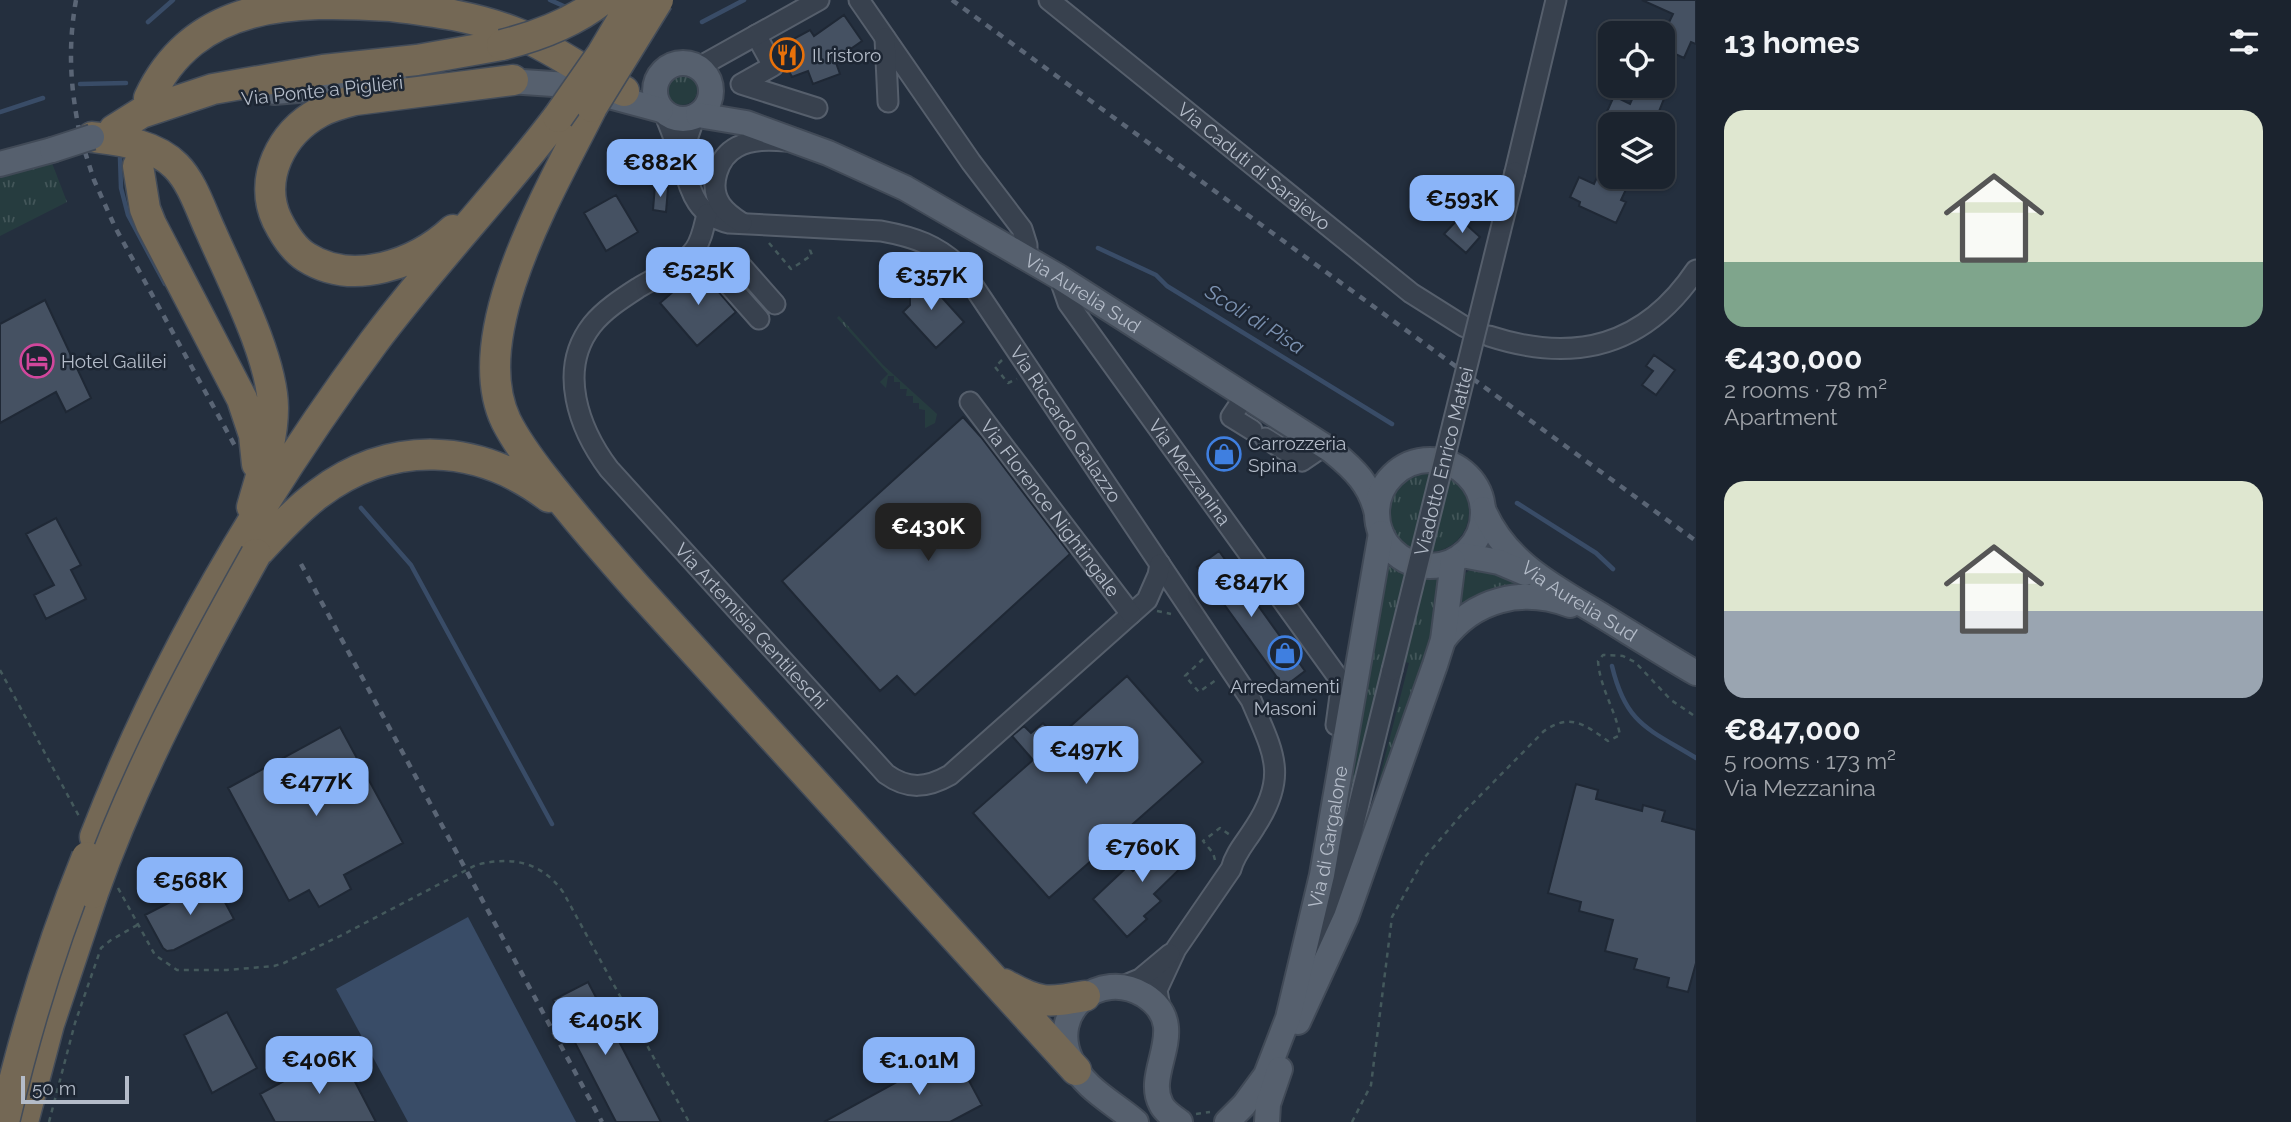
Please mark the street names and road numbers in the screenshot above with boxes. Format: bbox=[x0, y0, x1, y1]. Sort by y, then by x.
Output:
street label: Via Ponte a Piglieri bbox=[240, 71, 404, 109]
street label: Via Caduti di Sarajevo bbox=[1173, 98, 1335, 234]
street label: Via Aurelia Sud bbox=[1021, 249, 1145, 337]
street label: Via Riccardo Galazzo bbox=[1006, 342, 1126, 506]
street label: Viadotto Enrico Mattei bbox=[1410, 365, 1477, 558]
street label: Via Florence Nightingale bbox=[976, 415, 1125, 601]
street label: Via Mezzanina bbox=[1144, 415, 1236, 529]
street label: Via Artemisia Gentileschi bbox=[671, 538, 832, 713]
street label: Via Aurelia Sud bbox=[1517, 556, 1641, 646]
street label: Via di Gargalone bbox=[1304, 764, 1352, 910]

